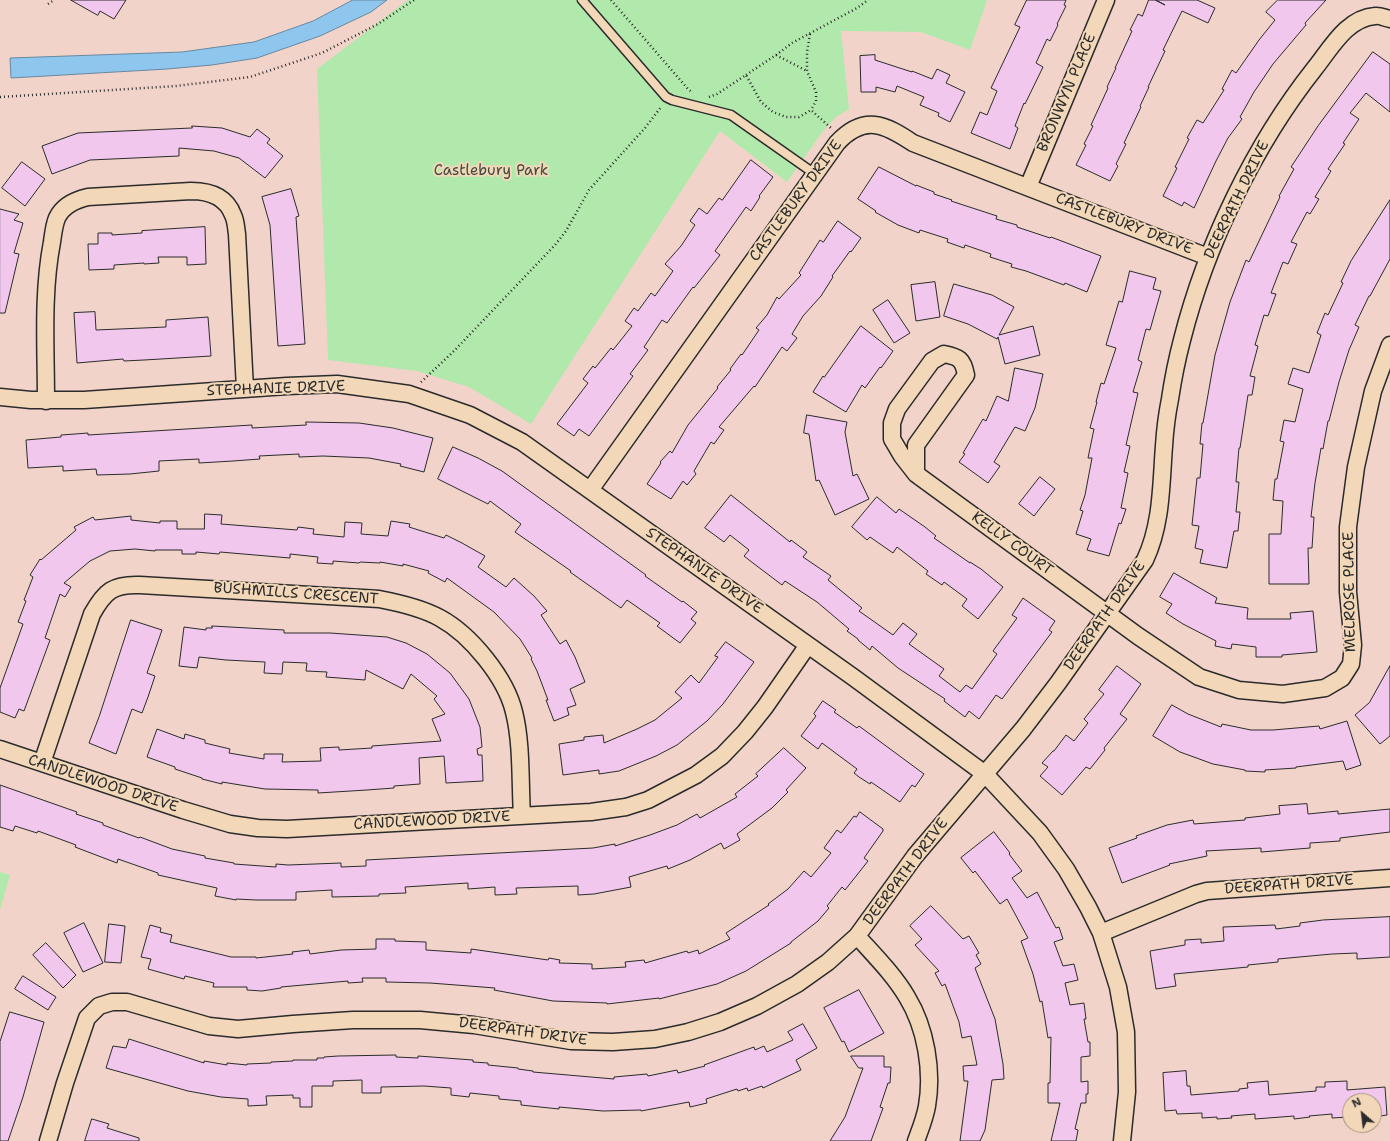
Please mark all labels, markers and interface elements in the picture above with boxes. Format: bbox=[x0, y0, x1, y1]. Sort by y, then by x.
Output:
street label: BRONWYN PLACE bbox=[1034, 31, 1100, 155]
street label: CASTLEBURY DRIVE bbox=[746, 137, 846, 265]
street label: DEERPATH DRIVE bbox=[1201, 138, 1273, 262]
park label: Castlebury Park bbox=[434, 162, 548, 180]
street label: CASTLEBURY DRIVE bbox=[1053, 190, 1195, 258]
street label: STEPHANIE DRIVE bbox=[206, 378, 346, 400]
street label: KELLY COURT bbox=[968, 508, 1056, 580]
street label: STEPHANIE DRIVE bbox=[642, 524, 766, 618]
street label: MELROSE PLACE bbox=[1340, 531, 1360, 653]
street label: DEERPATH DRIVE bbox=[1060, 558, 1150, 674]
street label: BUSHMILLS CRESCENT bbox=[213, 579, 379, 609]
street label: CANDLEWOOD DRIVE bbox=[26, 751, 180, 817]
street label: CANDLEWOOD DRIVE bbox=[353, 808, 511, 834]
street label: DEERPATH DRIVE bbox=[860, 815, 952, 929]
street label: DEERPATH DRIVE bbox=[1224, 872, 1354, 898]
street label: DEERPATH DRIVE bbox=[458, 1014, 588, 1050]
north arrow bbox=[1342, 1093, 1382, 1133]
text: N bbox=[1349, 1094, 1364, 1112]

